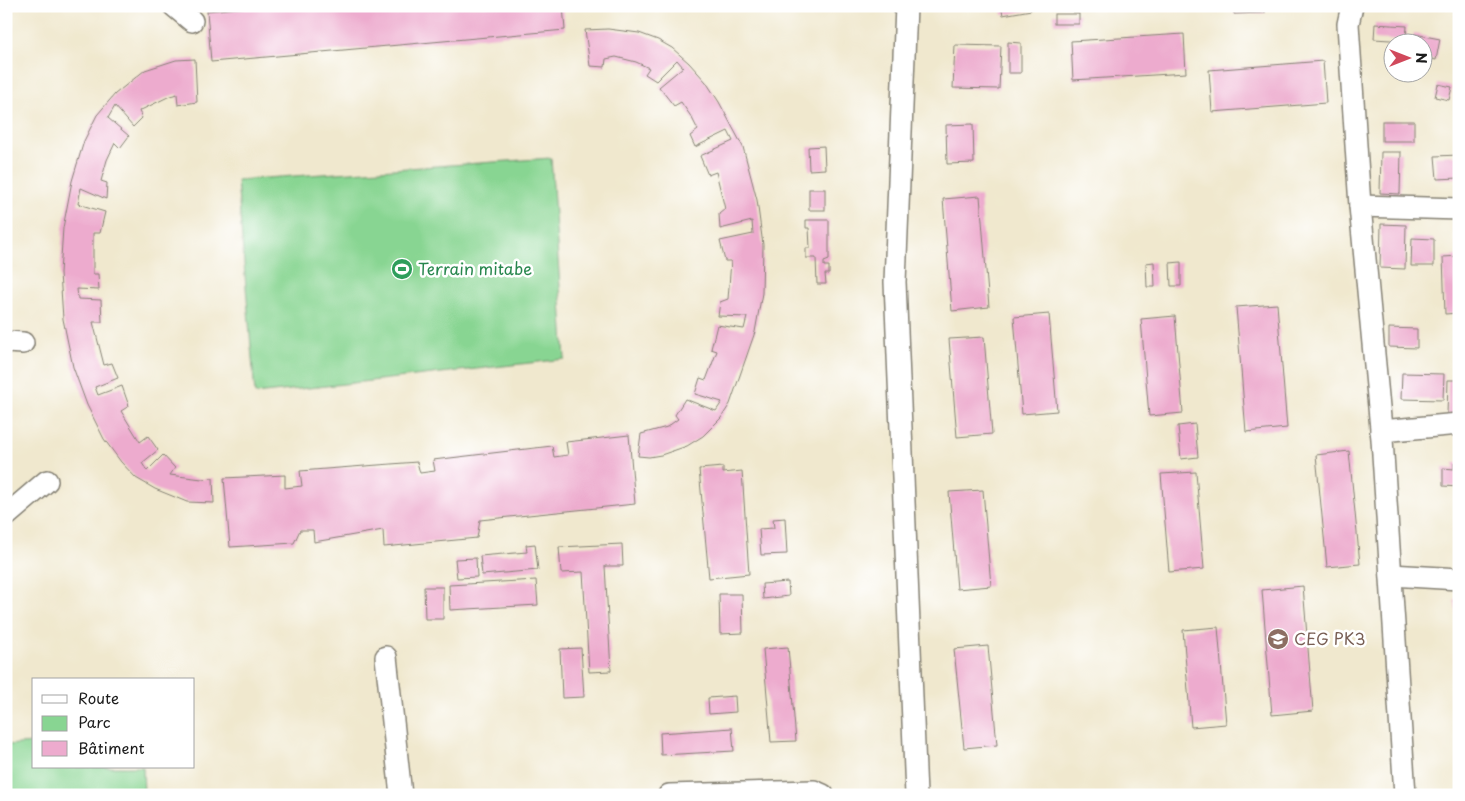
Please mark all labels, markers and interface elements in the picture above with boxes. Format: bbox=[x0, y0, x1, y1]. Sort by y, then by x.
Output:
north arrow bbox=[1382, 32, 1432, 82]
text: N bbox=[1411, 52, 1432, 64]
place label: Terrain mitabe bbox=[418, 256, 532, 280]
sports icon: Terrain mitabe bbox=[390, 257, 414, 281]
place label: CEG PK3 bbox=[1294, 626, 1366, 650]
school or university icon: CEG PK3 bbox=[1266, 627, 1290, 651]
legend bbox=[32, 678, 195, 768]
text: Route bbox=[78, 686, 119, 709]
text: Parc bbox=[78, 710, 111, 733]
text: Bâtiment bbox=[78, 736, 145, 759]

